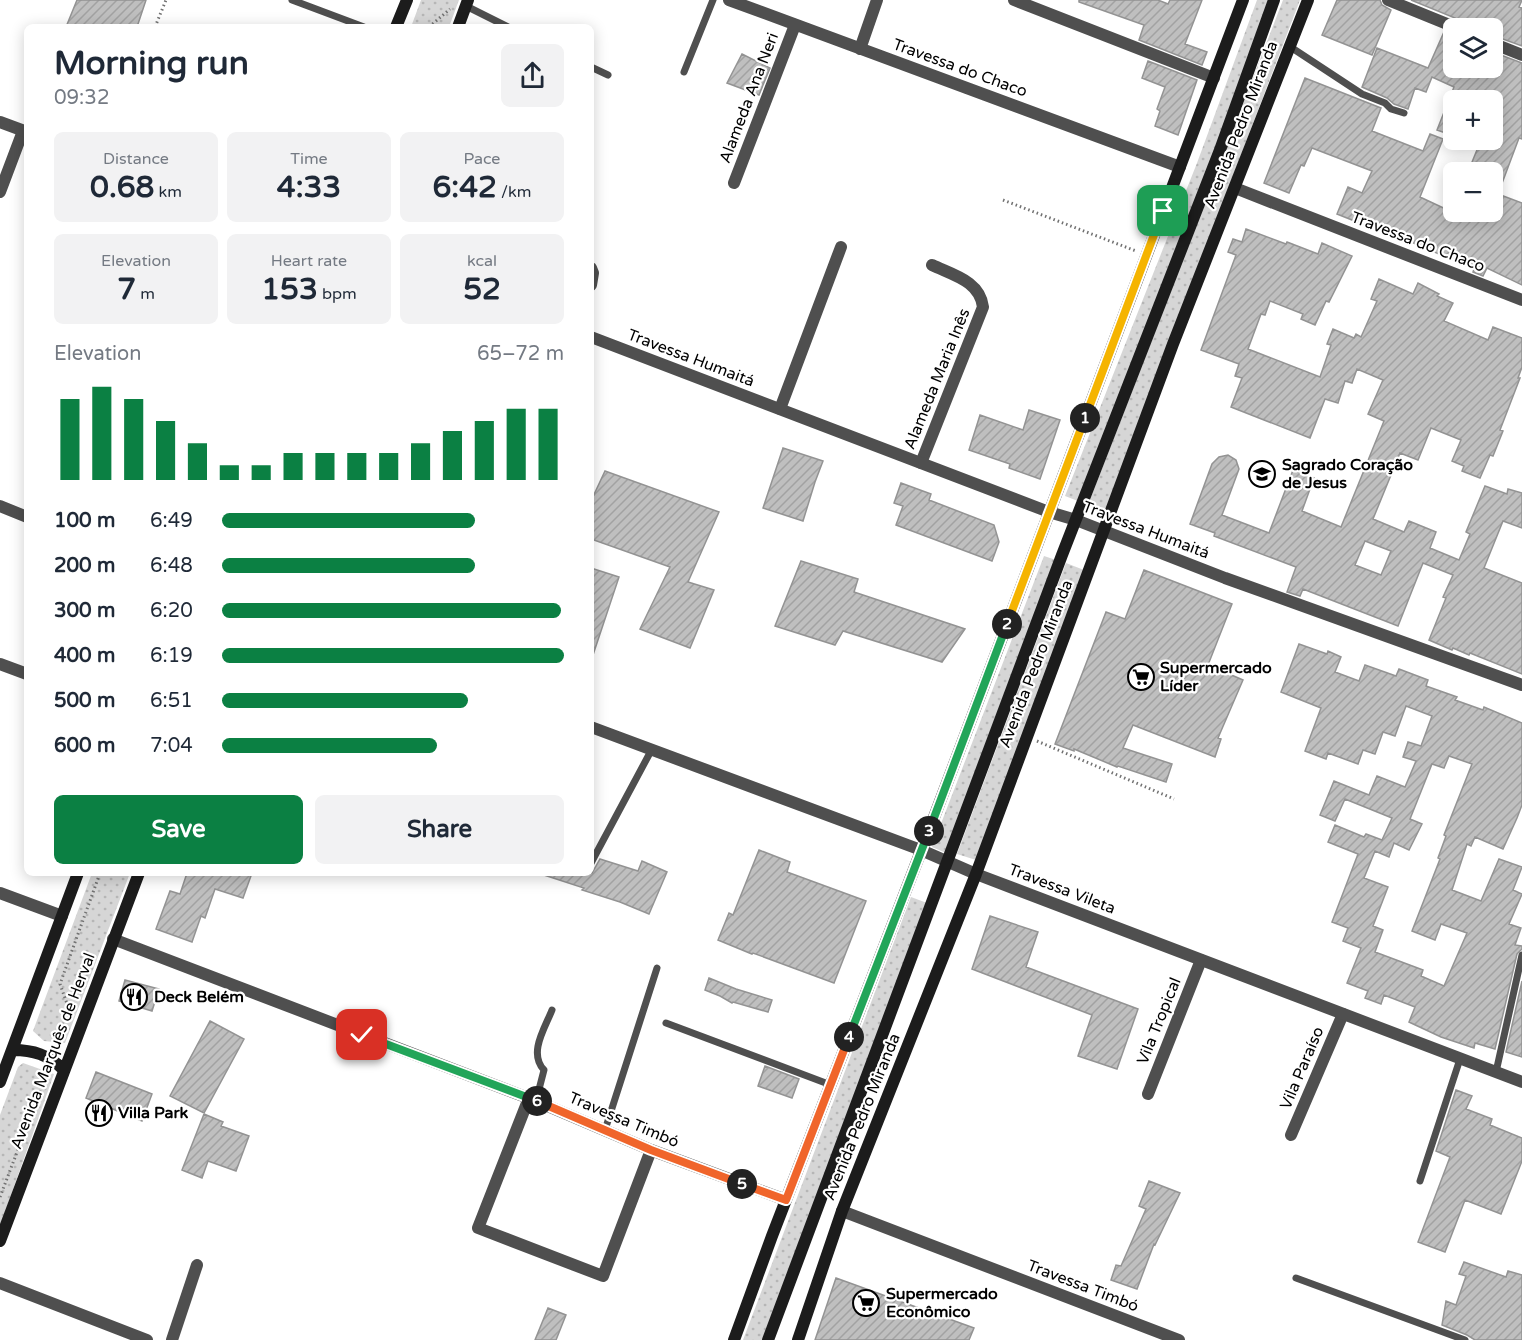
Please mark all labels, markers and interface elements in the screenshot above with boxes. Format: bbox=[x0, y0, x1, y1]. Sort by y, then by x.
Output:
map controls bbox=[1443, 18, 1503, 222]
button: layers bbox=[1443, 18, 1503, 78]
street label: Alameda Ana Neri bbox=[715, 30, 783, 166]
street label: Travessa do Chaco bbox=[890, 34, 1030, 102]
street label: Avenida Pedro Miranda bbox=[1200, 38, 1282, 212]
text: Morning run bbox=[54, 44, 249, 83]
button: share bbox=[501, 44, 564, 107]
text: 09:32 bbox=[54, 86, 109, 110]
button: + bbox=[1443, 90, 1503, 150]
text: Distance bbox=[103, 149, 169, 169]
text: Time bbox=[290, 149, 328, 169]
text: Pace bbox=[464, 149, 500, 169]
button: − bbox=[1443, 162, 1503, 222]
text: 0.68 bbox=[90, 169, 154, 206]
text: 4:33 bbox=[277, 169, 341, 206]
text: 6:42 bbox=[433, 169, 497, 206]
text: km bbox=[154, 182, 182, 202]
text: /km bbox=[497, 182, 531, 202]
pin bbox=[1137, 185, 1188, 236]
icon: arrive bbox=[1146, 194, 1179, 227]
street label: Travessa do Chaco bbox=[1348, 207, 1488, 277]
text: Elevation bbox=[101, 251, 171, 271]
text: Heart rate bbox=[271, 251, 347, 271]
text: kcal bbox=[467, 251, 497, 271]
text: 7 bbox=[117, 271, 136, 308]
text: 153 bbox=[261, 271, 318, 308]
text: 52 bbox=[463, 271, 501, 308]
text: m bbox=[136, 284, 155, 304]
text: bpm bbox=[318, 284, 357, 304]
street label: Alameda Maria Inês bbox=[900, 306, 974, 452]
street label: Travessa Humaitá bbox=[625, 325, 757, 391]
text: Elevation bbox=[54, 342, 141, 366]
text: 65–72 m bbox=[477, 342, 564, 366]
pin: 1 bbox=[1070, 403, 1100, 433]
text: 1 bbox=[1080, 408, 1090, 428]
place label: Sagrado Coração de Jesus bbox=[1282, 455, 1413, 493]
school or university icon: Sagrado Coração de Jesus bbox=[1247, 459, 1277, 489]
street label: Travessa Humaitá bbox=[1080, 497, 1212, 563]
text: 100 m bbox=[54, 509, 115, 533]
text: 6:49 bbox=[150, 509, 193, 533]
text: 200 m bbox=[54, 554, 115, 578]
text: 6:48 bbox=[150, 554, 193, 578]
street label: Avenida Pedro Miranda bbox=[995, 577, 1077, 751]
text: 300 m bbox=[54, 599, 115, 623]
text: 6:20 bbox=[150, 599, 193, 623]
pin: 2 bbox=[992, 609, 1022, 639]
text: 2 bbox=[1002, 614, 1012, 634]
text: 400 m bbox=[54, 644, 115, 668]
text: 6:19 bbox=[150, 644, 193, 668]
place label: Supermercado Líder bbox=[1160, 658, 1272, 696]
supermarket icon: Supermercado Líder bbox=[1126, 662, 1156, 692]
text: 500 m bbox=[54, 689, 115, 713]
text: 6:51 bbox=[150, 689, 193, 713]
text: 600 m bbox=[54, 734, 115, 758]
text: 7:04 bbox=[150, 734, 193, 758]
button: Save bbox=[54, 795, 303, 864]
button: Share bbox=[315, 795, 564, 864]
pin: 3 bbox=[914, 816, 944, 846]
text: 3 bbox=[924, 821, 934, 841]
street label: Travessa Vileta bbox=[1006, 859, 1118, 919]
street label: Avenida Marquês de Herval bbox=[6, 950, 100, 1152]
street label: Vila Tropical bbox=[1132, 975, 1186, 1067]
restaurant icon: Deck Belém bbox=[119, 982, 149, 1012]
place label: Deck Belém bbox=[154, 987, 244, 1007]
pin bbox=[336, 1009, 387, 1060]
icon: check bbox=[345, 1018, 378, 1051]
pin: 4 bbox=[834, 1022, 864, 1052]
street label: Vila Paraíso bbox=[1276, 1024, 1328, 1112]
text: 4 bbox=[844, 1027, 854, 1047]
street label: Avenida Pedro Miranda bbox=[819, 1031, 905, 1203]
pin: 6 bbox=[522, 1086, 552, 1116]
street label: Travessa Timbó bbox=[566, 1088, 682, 1152]
text: 6 bbox=[532, 1091, 542, 1111]
restaurant icon: Villa Park bbox=[84, 1098, 114, 1128]
place label: Villa Park bbox=[118, 1103, 189, 1123]
pin: 5 bbox=[727, 1169, 757, 1199]
text: 5 bbox=[737, 1174, 747, 1194]
street label: Travessa Timbó bbox=[1024, 1256, 1142, 1316]
place label: Supermercado Econômico bbox=[886, 1284, 998, 1322]
supermarket icon: Supermercado Econômico bbox=[851, 1288, 881, 1318]

